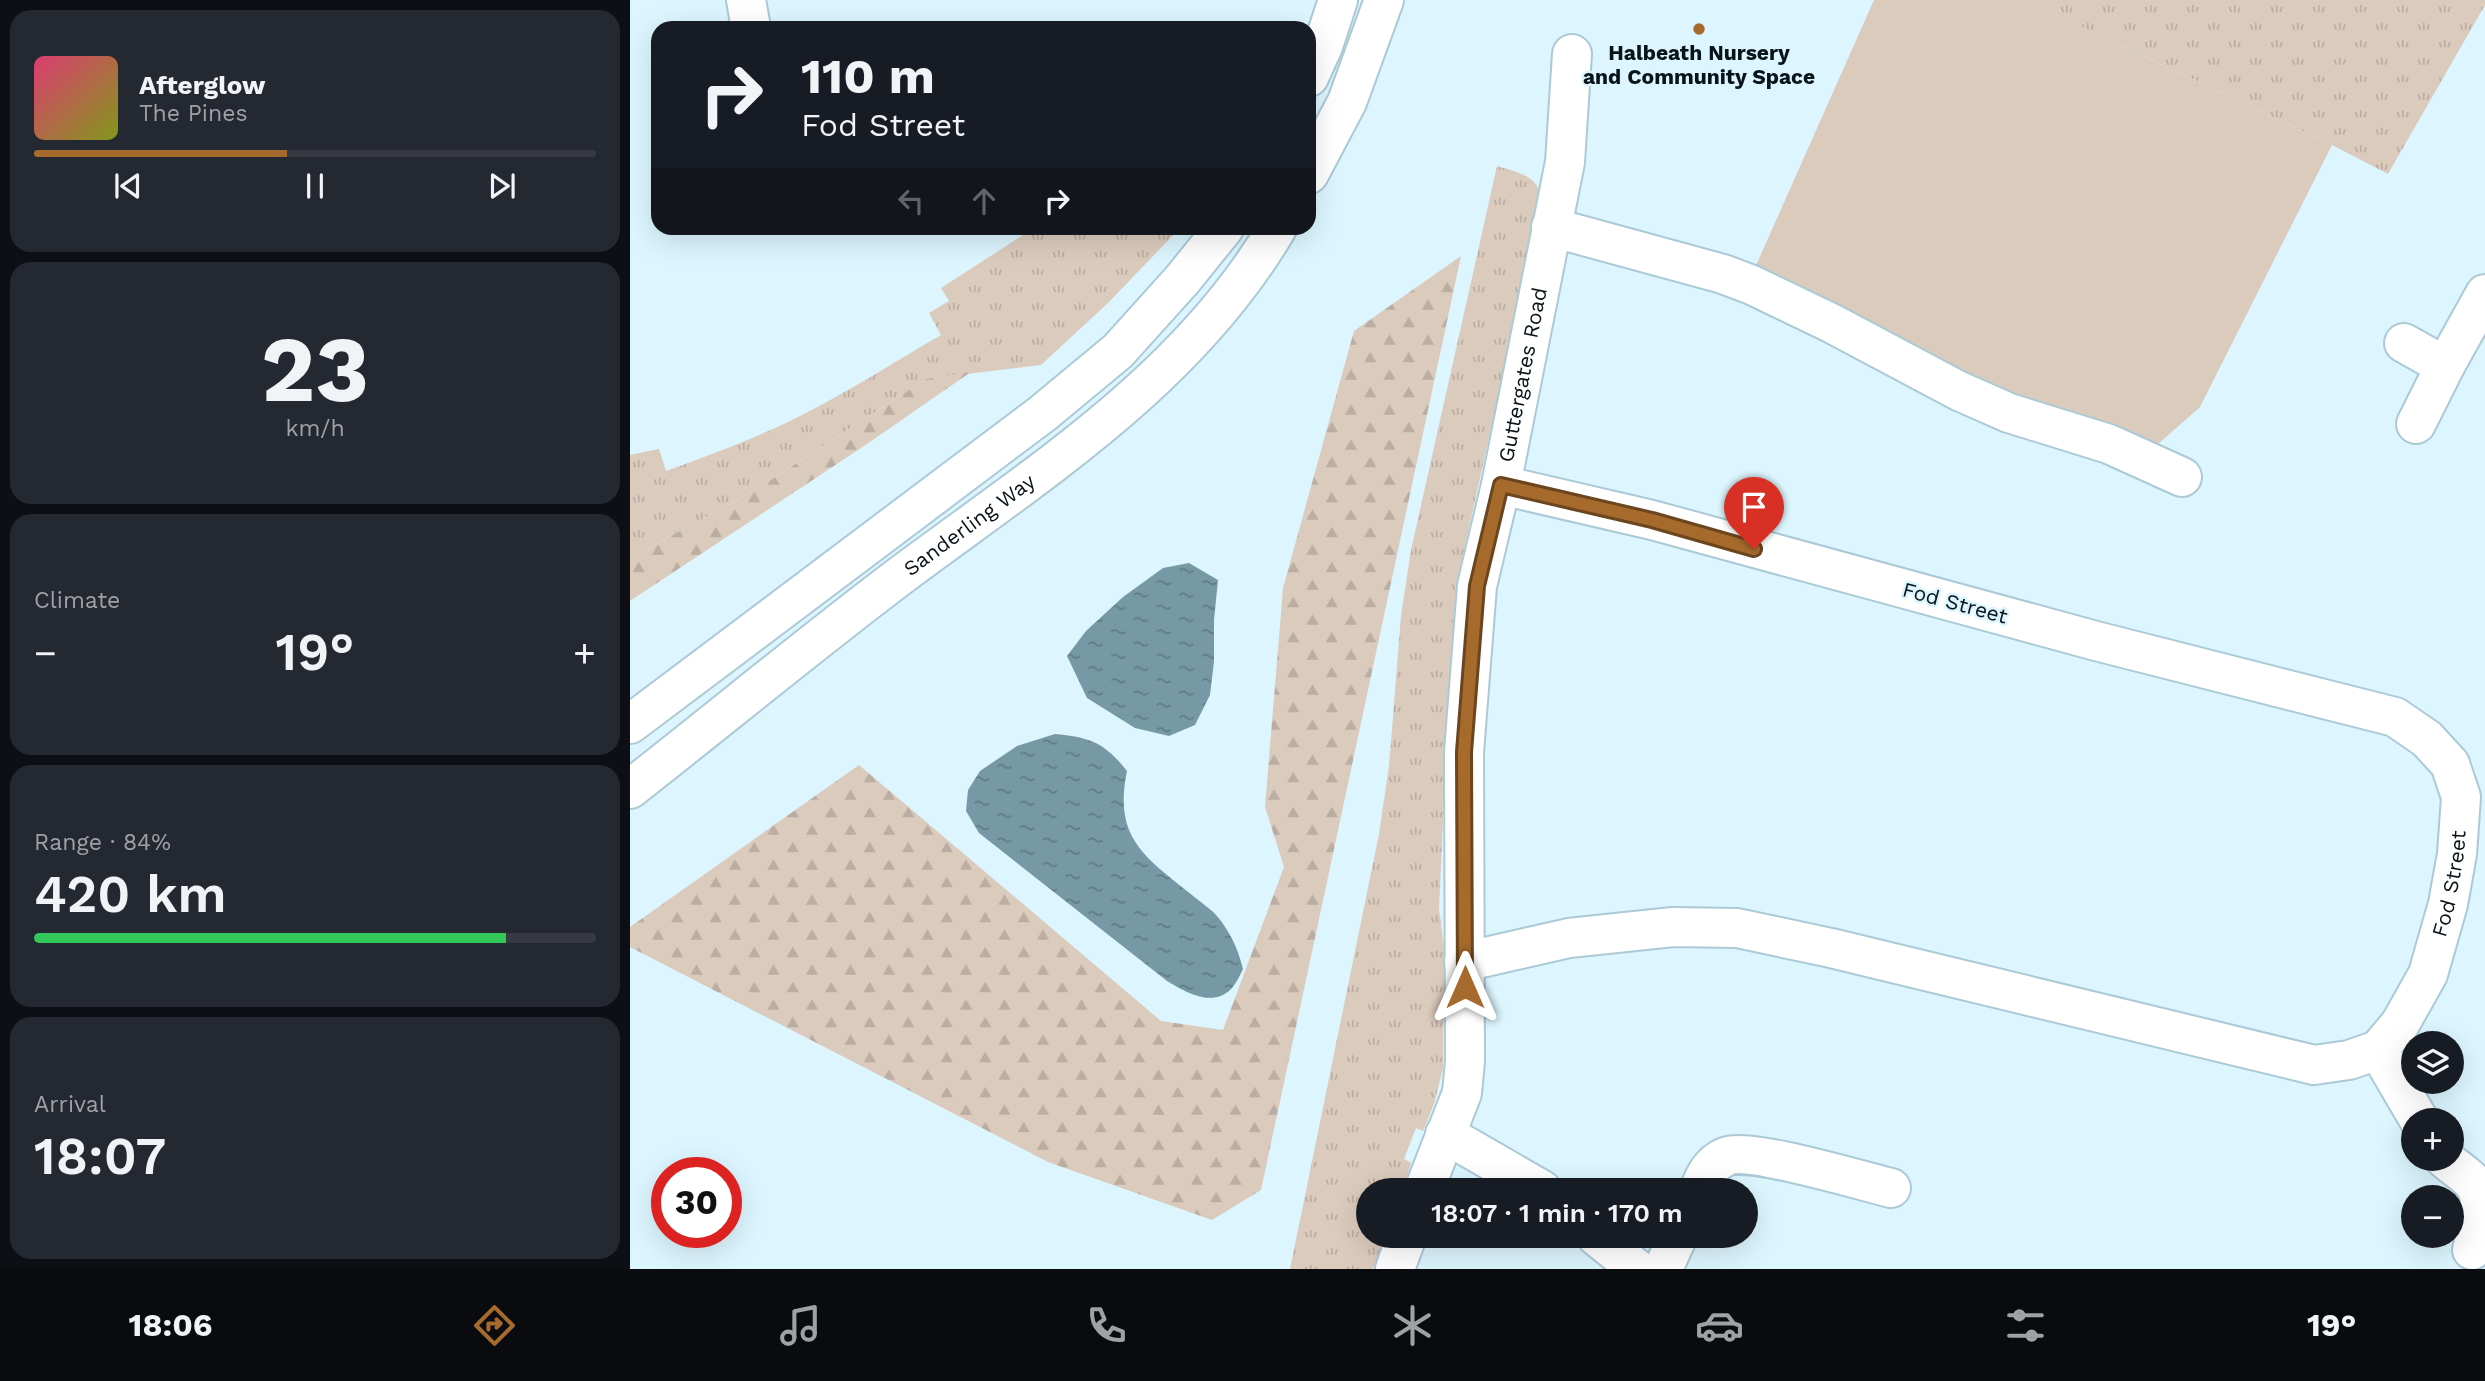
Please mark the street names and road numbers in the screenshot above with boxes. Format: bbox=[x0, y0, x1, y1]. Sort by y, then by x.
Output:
street label: Guttergates Road bbox=[1493, 285, 1552, 464]
street label: Sanderling Way bbox=[899, 468, 1040, 581]
street label: Fod Street bbox=[1900, 576, 2011, 629]
street label: Fod Street bbox=[2426, 829, 2471, 940]

